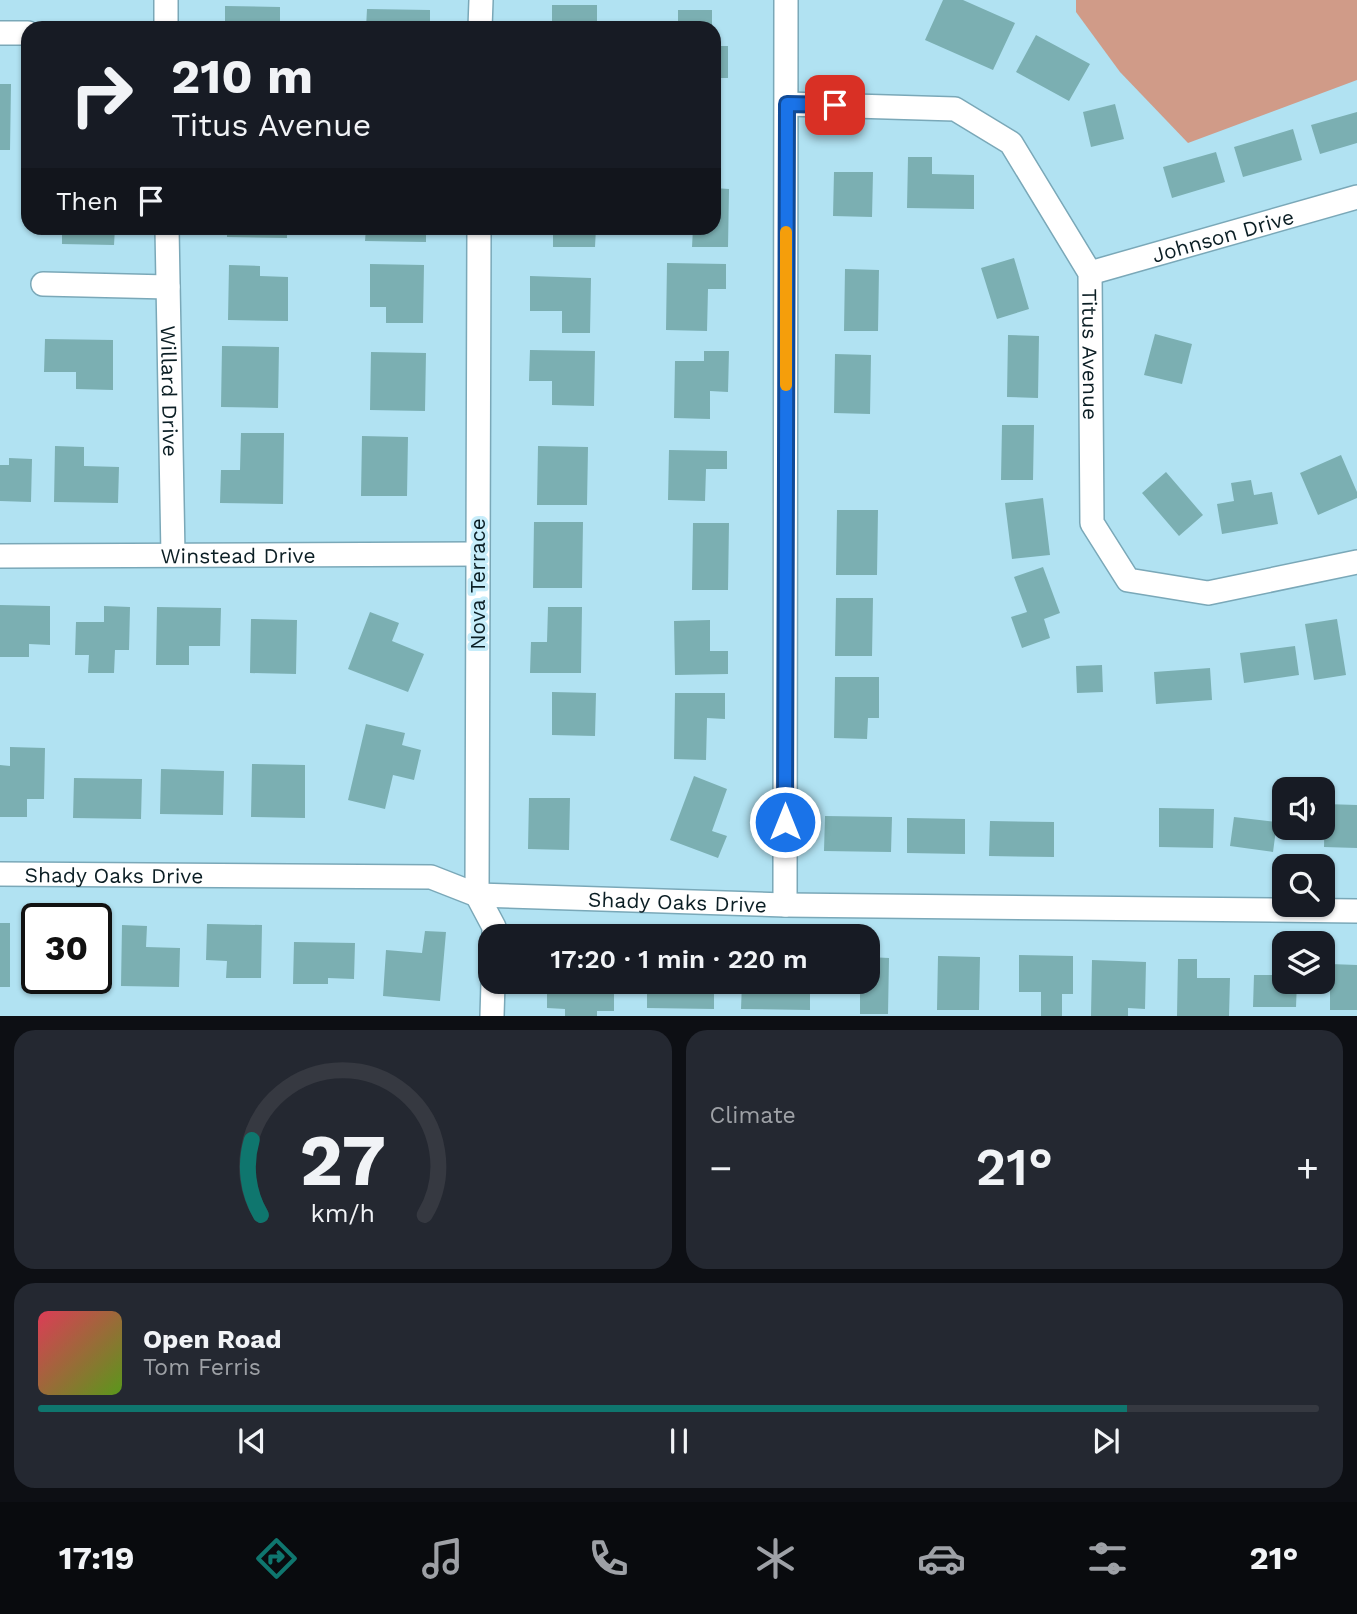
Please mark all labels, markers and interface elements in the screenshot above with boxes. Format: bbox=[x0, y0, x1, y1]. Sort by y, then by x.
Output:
text: 210 m bbox=[171, 47, 313, 105]
icon: right bbox=[56, 49, 147, 140]
pin bbox=[805, 75, 865, 135]
icon: arrive bbox=[816, 86, 854, 124]
text: Titus Avenue bbox=[171, 106, 371, 144]
icon: arrive bbox=[132, 182, 170, 220]
text: Then bbox=[56, 186, 118, 216]
street label: Johnson Drive bbox=[1149, 203, 1297, 267]
street label: Titus Avenue bbox=[1078, 288, 1104, 420]
street label: Willard Drive bbox=[156, 325, 184, 457]
street label: Nova Terrace bbox=[465, 518, 490, 650]
street label: Winstead Drive bbox=[160, 542, 316, 568]
map controls bbox=[1272, 777, 1335, 994]
button: sound bbox=[1272, 777, 1335, 840]
position arrow bbox=[748, 785, 822, 859]
button: search bbox=[1272, 854, 1335, 917]
street label: Shady Oaks Drive bbox=[24, 862, 203, 888]
street label: Shady Oaks Drive bbox=[588, 886, 767, 917]
speed limit sign: 30 bbox=[21, 903, 112, 994]
button: layers bbox=[1272, 931, 1335, 994]
text: 17:20 · 1 min · 220 m bbox=[551, 944, 807, 974]
text: Climate bbox=[710, 1102, 796, 1129]
text: 27 bbox=[300, 1118, 386, 1204]
text: 21° bbox=[976, 1137, 1053, 1198]
text: − bbox=[710, 1146, 732, 1190]
text: + bbox=[1296, 1146, 1319, 1190]
text: km/h bbox=[311, 1199, 375, 1228]
text: Open Road bbox=[143, 1324, 281, 1354]
text: Tom Ferris bbox=[143, 1354, 261, 1381]
icon: previous bbox=[233, 1422, 271, 1460]
icon: pause bbox=[660, 1422, 698, 1460]
icon: next bbox=[1087, 1422, 1125, 1460]
icon: directions bbox=[252, 1534, 301, 1583]
icon: music bbox=[418, 1534, 467, 1583]
icon: phone bbox=[584, 1534, 633, 1583]
icon: climate bbox=[751, 1534, 800, 1583]
icon: car bbox=[917, 1534, 966, 1583]
icon: filters bbox=[1083, 1534, 1132, 1583]
text: 17:19 bbox=[59, 1539, 134, 1577]
text: 21° bbox=[1250, 1539, 1298, 1577]

